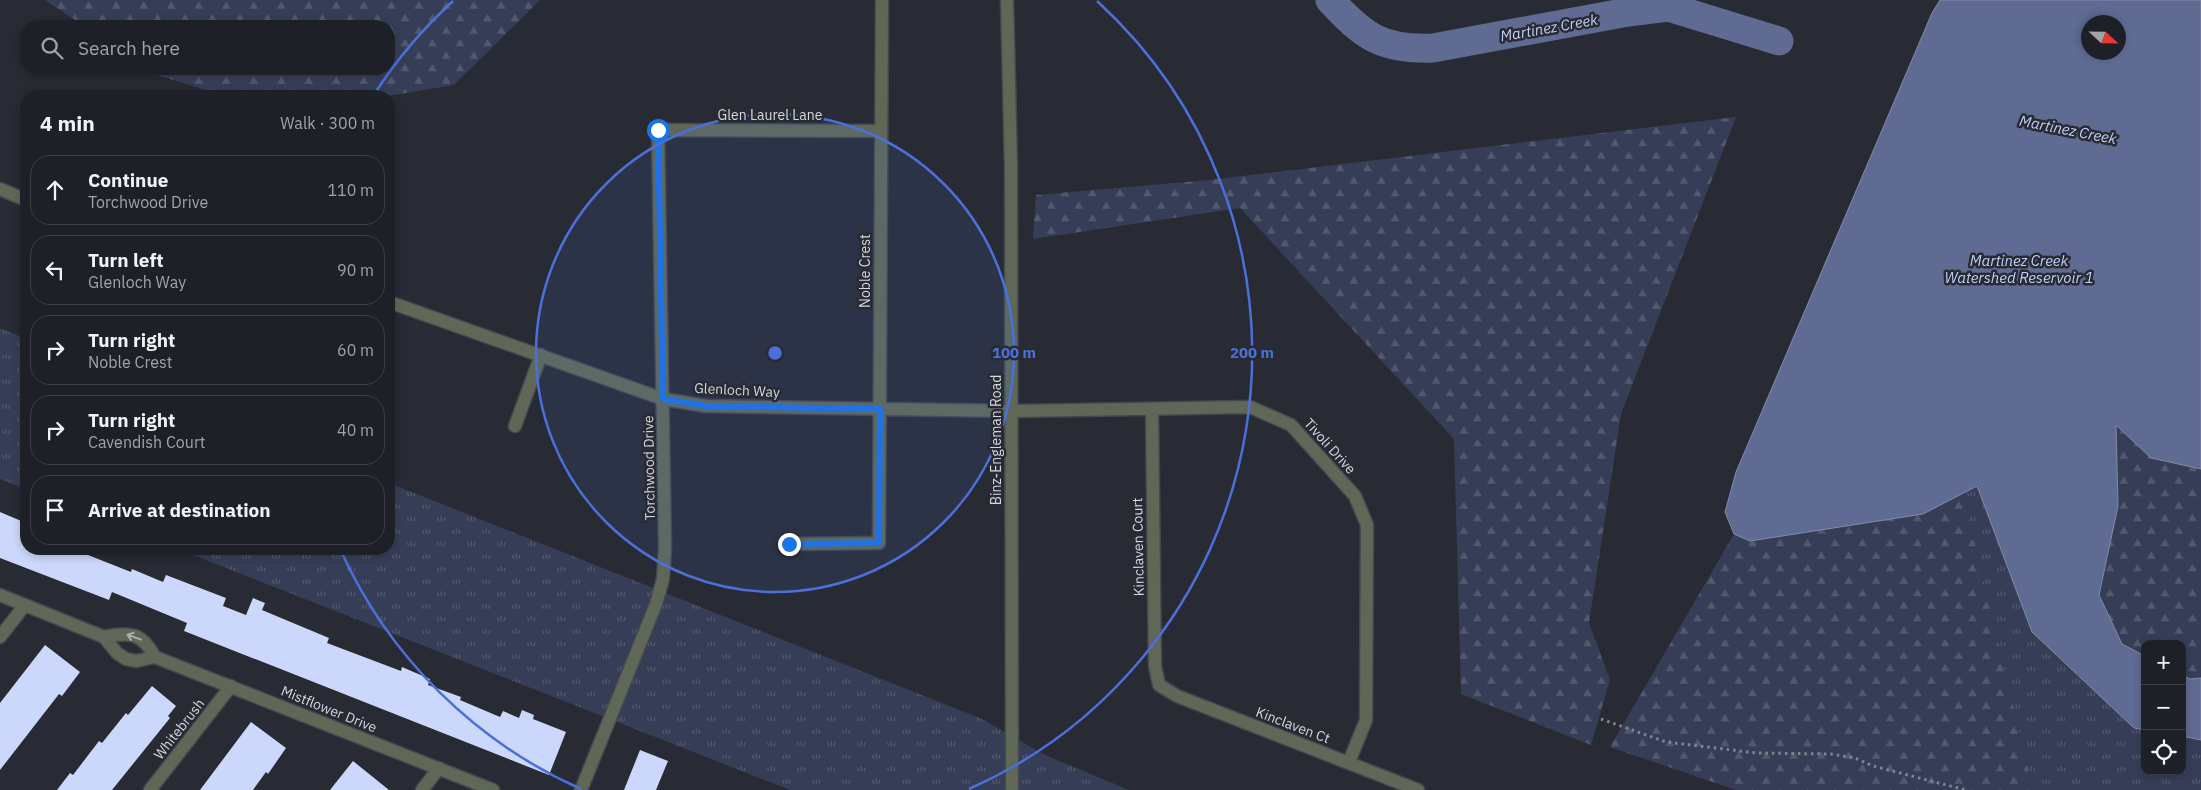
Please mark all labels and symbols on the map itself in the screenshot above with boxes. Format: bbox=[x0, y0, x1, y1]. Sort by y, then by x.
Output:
water label: Martinez Creek bbox=[1499, 10, 1599, 45]
north arrow bbox=[2081, 15, 2126, 60]
street label: Glen Laurel Lane bbox=[718, 106, 823, 124]
water label: Martinez Creek bbox=[2018, 111, 2119, 148]
route start bbox=[647, 119, 670, 142]
street label: Noble Crest bbox=[856, 234, 874, 308]
water label: Martinez Creek Watershed Reservoir 1 bbox=[1944, 251, 2094, 287]
text: 100 m bbox=[992, 343, 1036, 362]
text: 200 m bbox=[1230, 343, 1274, 362]
centre of rings bbox=[766, 344, 784, 362]
street label: Binz-Engleman Road bbox=[987, 375, 1005, 505]
street label: Glenloch Way bbox=[694, 379, 780, 401]
street label: Tivoli Drive bbox=[1300, 414, 1360, 478]
street label: Torchwood Drive bbox=[639, 415, 659, 521]
street label: Kinclaven Court bbox=[1128, 497, 1148, 597]
route end bbox=[778, 533, 801, 556]
one-way arrow bbox=[127, 632, 142, 641]
street label: Mistflower Drive bbox=[278, 682, 380, 737]
street label: Whitebrush bbox=[150, 695, 208, 763]
street label: Kinclaven Ct bbox=[1253, 703, 1333, 747]

